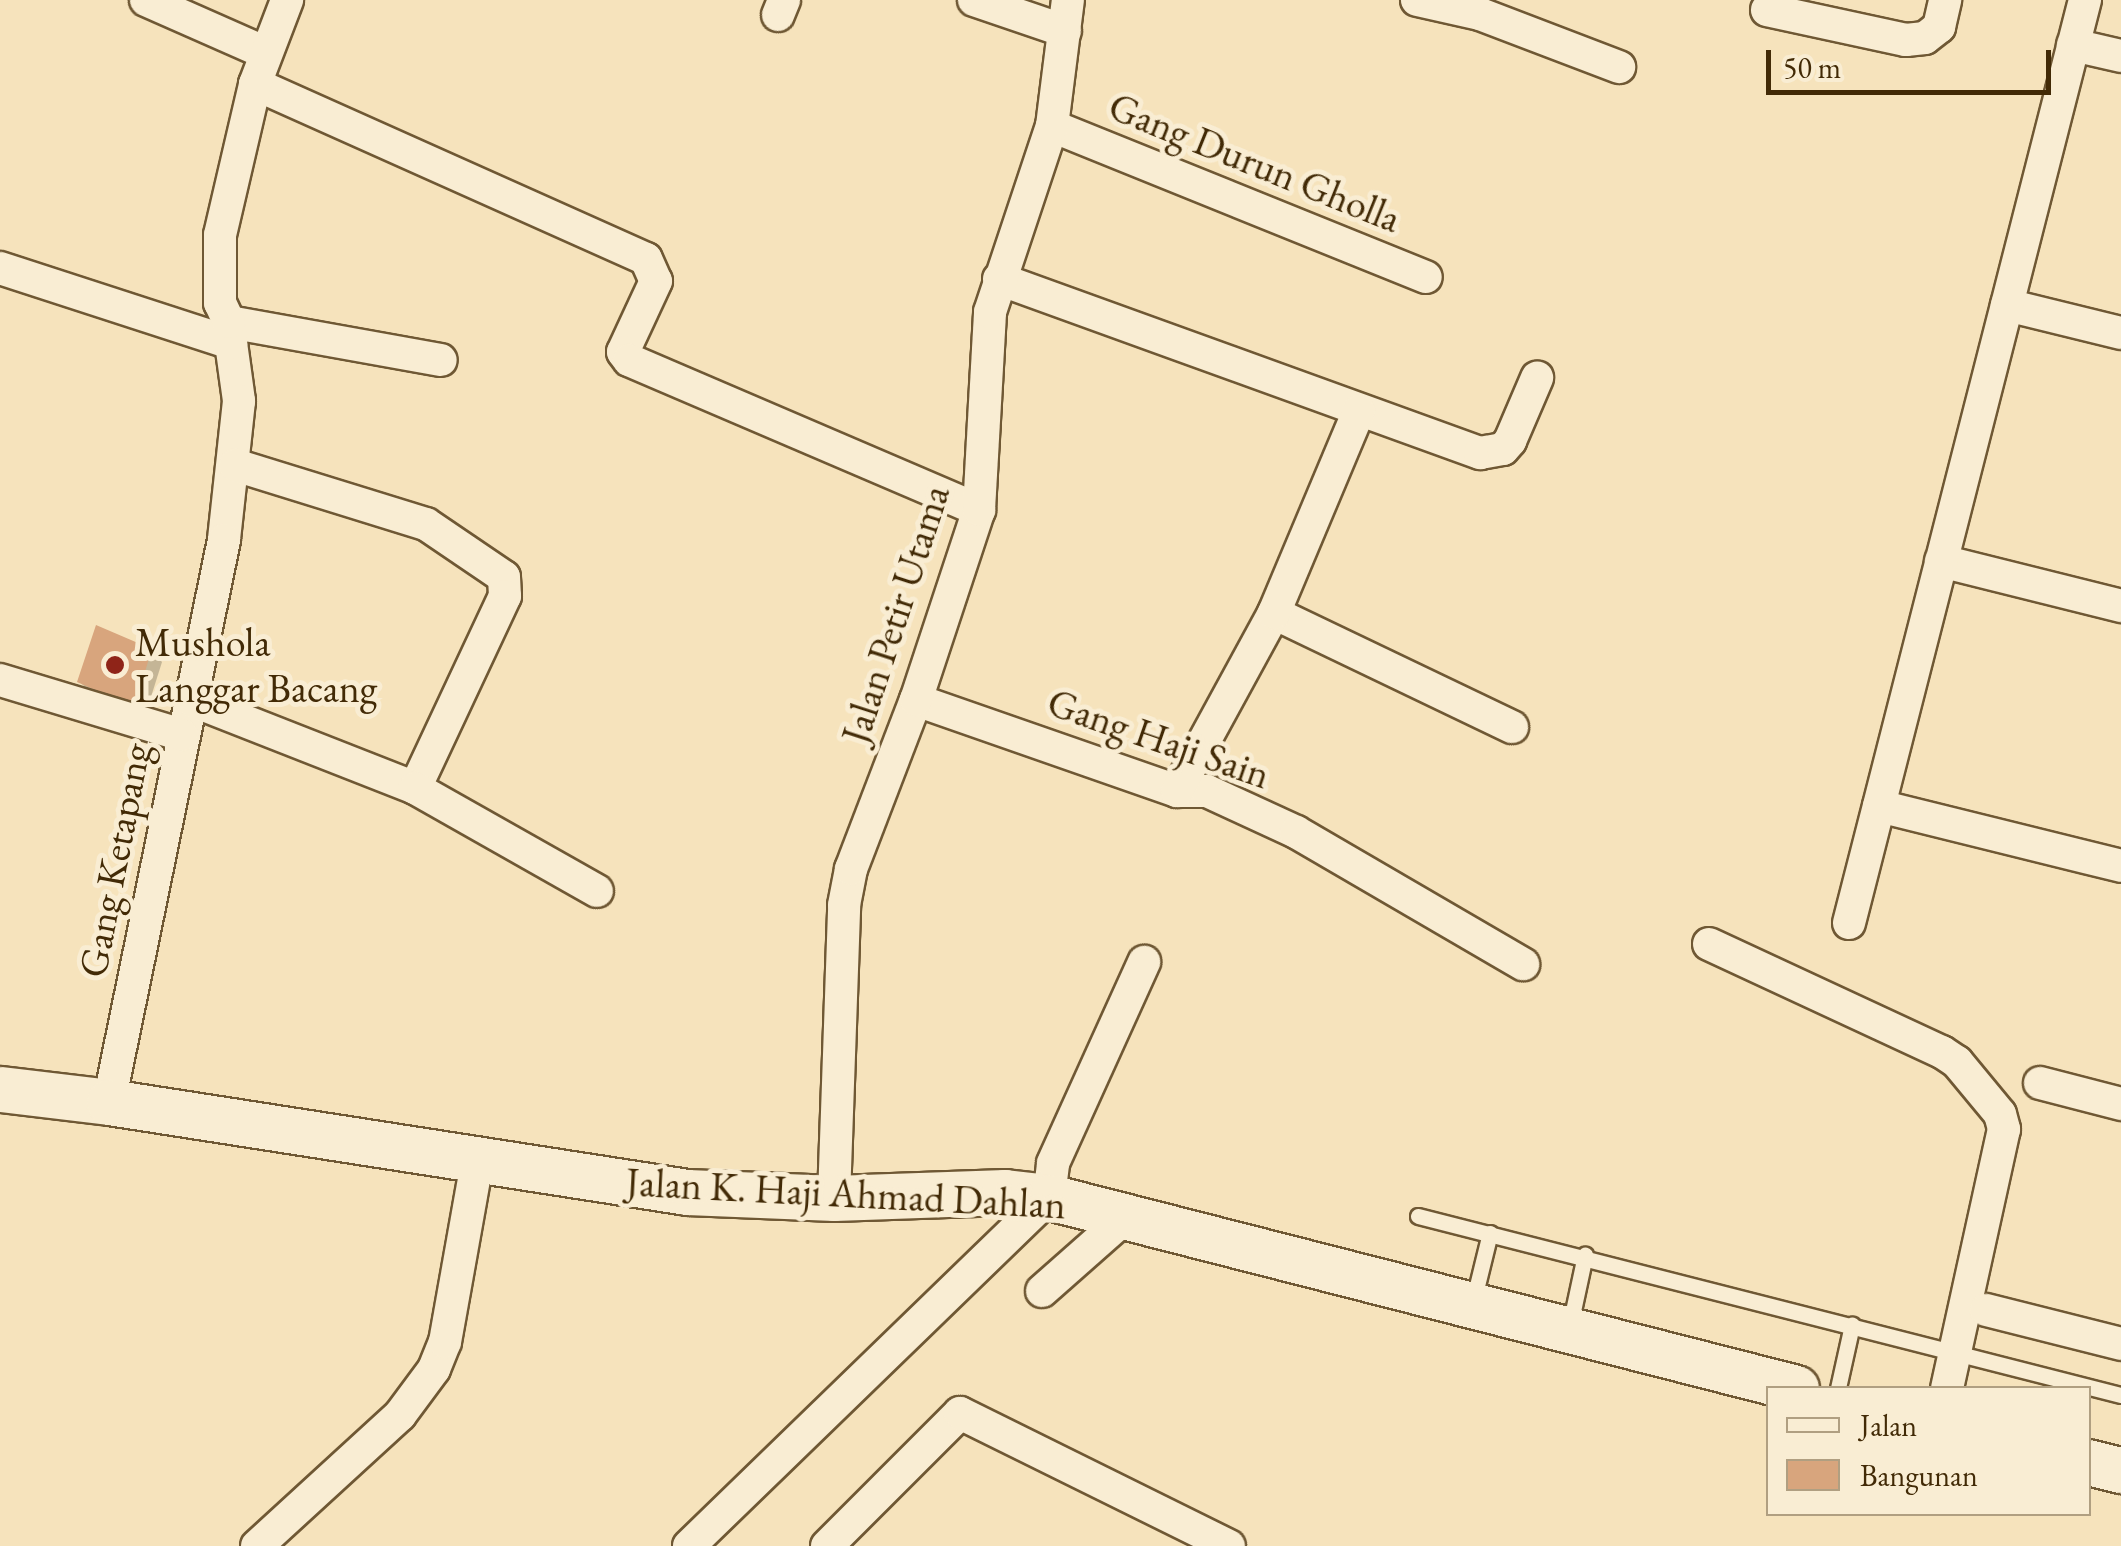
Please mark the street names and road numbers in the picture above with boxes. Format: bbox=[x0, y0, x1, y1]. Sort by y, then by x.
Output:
street label: Gang Durun Gholla bbox=[1102, 82, 1408, 242]
street label: Jalan Petir Utama bbox=[831, 479, 959, 749]
street label: Gang Haji Sain bbox=[1042, 678, 1276, 798]
street label: Gang Ketapang bbox=[68, 739, 160, 981]
street label: Jalan K. Haji Ahmad Dahlan bbox=[625, 1158, 1067, 1228]

